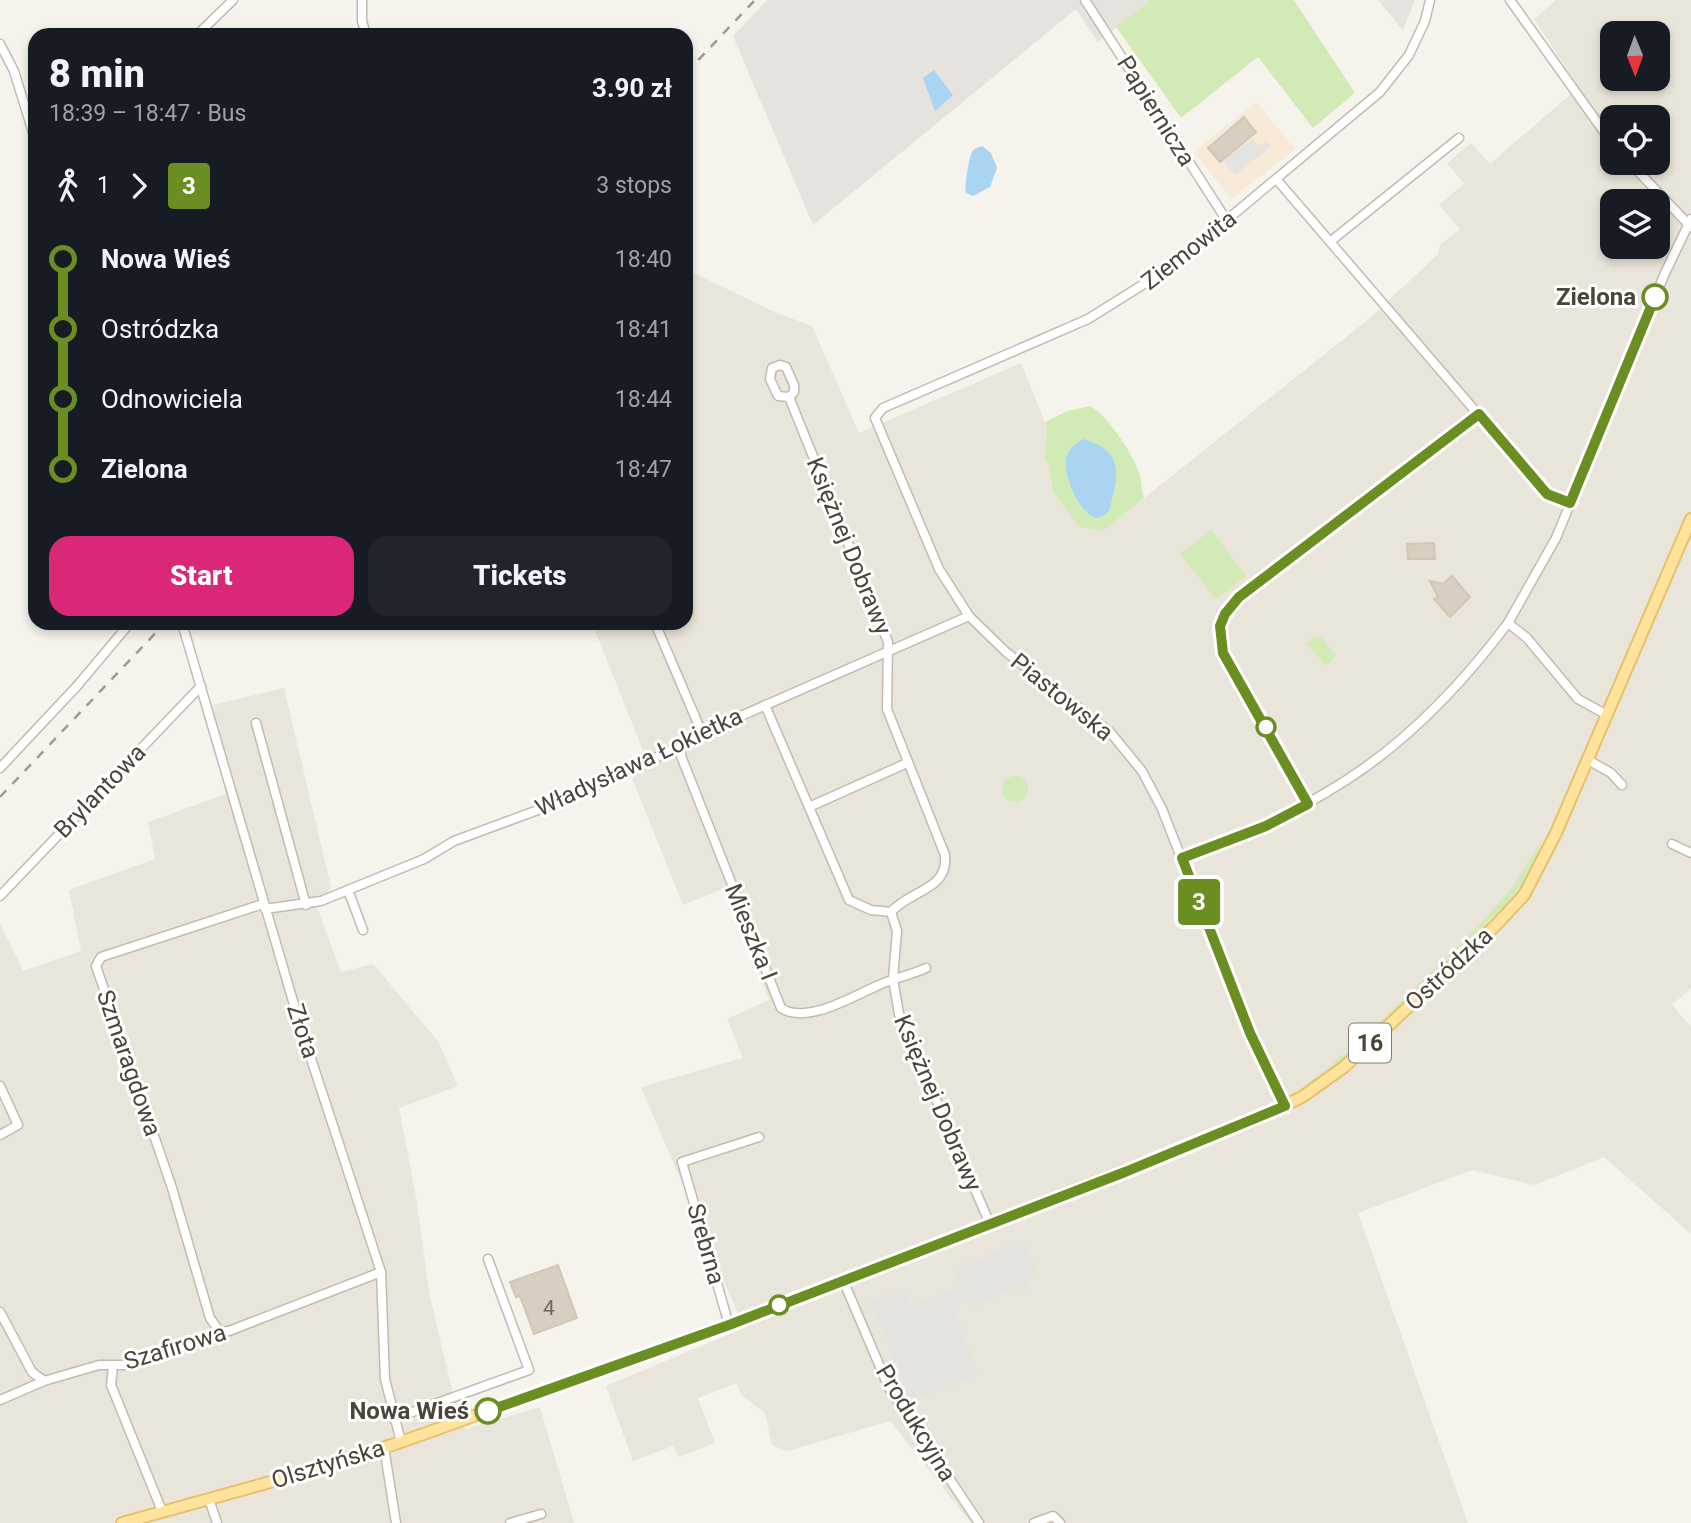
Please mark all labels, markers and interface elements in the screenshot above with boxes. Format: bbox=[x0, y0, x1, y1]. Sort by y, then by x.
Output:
north arrow bbox=[1600, 21, 1670, 91]
map controls bbox=[1600, 21, 1670, 259]
street label: Papiernicza bbox=[1111, 51, 1201, 171]
text: 8 min bbox=[49, 52, 145, 96]
text: 3.90 zł bbox=[592, 73, 672, 103]
text: 18:39 – 18:47 · Bus bbox=[49, 100, 246, 127]
button: locate bbox=[1600, 105, 1670, 175]
icon: walk bbox=[49, 167, 87, 205]
icon: forward bbox=[120, 167, 158, 205]
text: 1 bbox=[97, 172, 110, 199]
text: 3 bbox=[182, 172, 196, 200]
text: 3 stops bbox=[596, 172, 672, 199]
button: layers bbox=[1600, 189, 1670, 259]
street label: Ziemowita bbox=[1136, 204, 1242, 296]
text: Nowa Wieś bbox=[101, 244, 231, 274]
text: 18:40 bbox=[615, 246, 672, 273]
place label: Zielona bbox=[1556, 283, 1636, 311]
marker: Zielona bbox=[1642, 284, 1668, 310]
text: Ostródzka bbox=[101, 314, 219, 344]
text: 18:41 bbox=[615, 316, 672, 343]
text: Odnowiciela bbox=[101, 384, 243, 414]
text: 18:44 bbox=[615, 386, 672, 413]
street label: Księżnej Dobrawy bbox=[801, 453, 898, 639]
text: Zielona bbox=[101, 454, 188, 484]
text: 18:47 bbox=[615, 456, 672, 483]
button: Start bbox=[49, 536, 354, 616]
button: Tickets bbox=[368, 536, 672, 616]
street label: Piastowska bbox=[1005, 647, 1119, 747]
street label: Władysława Łokietka bbox=[531, 702, 747, 822]
unlabelled marker bbox=[1256, 717, 1276, 737]
street label: Brylantowa bbox=[49, 738, 151, 844]
line badge: 3 bbox=[1176, 879, 1222, 925]
street label: Mieszka I bbox=[719, 880, 783, 984]
text: 3 bbox=[1192, 888, 1206, 916]
street label: Ostródzka bbox=[1400, 922, 1498, 1016]
street label: Szmaragdowa bbox=[91, 986, 167, 1140]
street label: Złota bbox=[281, 1000, 325, 1062]
street label: Księżnej Dobrawy bbox=[888, 1011, 988, 1196]
road number: 16 bbox=[1349, 1024, 1391, 1062]
street label: Srebrna bbox=[681, 1200, 731, 1288]
unlabelled marker bbox=[769, 1295, 789, 1315]
house number: 4 bbox=[543, 1296, 555, 1320]
street label: Szafirowa bbox=[121, 1318, 229, 1376]
street label: Produkcyjna bbox=[870, 1359, 962, 1487]
place label: Nowa Wieś bbox=[349, 1397, 469, 1425]
marker: Nowa Wieś bbox=[475, 1398, 501, 1424]
street label: Olsztyńska bbox=[268, 1434, 388, 1494]

